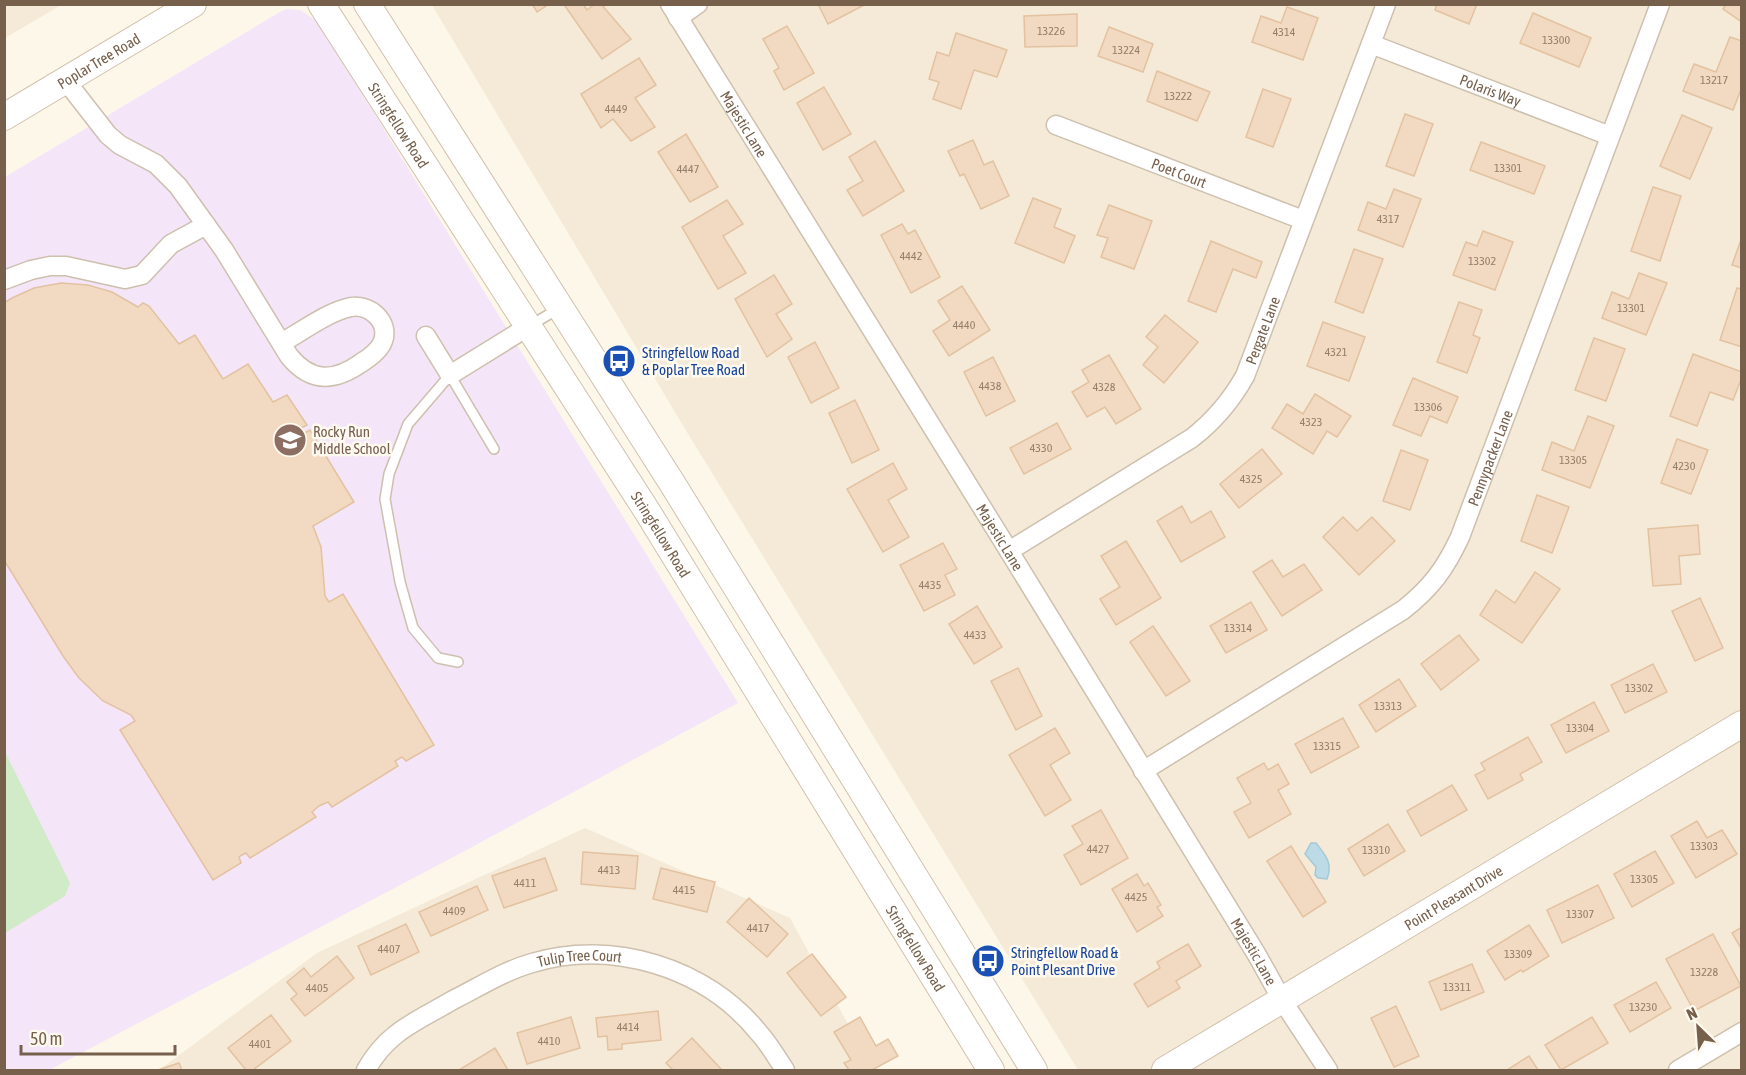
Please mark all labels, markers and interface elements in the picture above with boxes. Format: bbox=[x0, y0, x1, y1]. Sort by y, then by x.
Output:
house number: 13226 bbox=[1037, 24, 1065, 38]
house number: 4314 bbox=[1273, 25, 1296, 39]
street label: Poplar Tree Road bbox=[54, 29, 143, 92]
house number: 13300 bbox=[1542, 33, 1570, 47]
house number: 13224 bbox=[1112, 43, 1140, 57]
street label: Polaris Way bbox=[1457, 71, 1523, 109]
house number: 13217 bbox=[1700, 73, 1728, 87]
street label: Stringfellow Road bbox=[365, 79, 432, 171]
street label: Majestic Lane bbox=[717, 88, 771, 160]
house number: 13222 bbox=[1164, 89, 1192, 103]
house number: 4449 bbox=[605, 102, 628, 116]
street label: Poet Court bbox=[1149, 154, 1209, 191]
house number: 13301 bbox=[1494, 161, 1522, 175]
house number: 4447 bbox=[677, 162, 700, 176]
house number: 4317 bbox=[1377, 212, 1400, 226]
house number: 4442 bbox=[900, 249, 922, 263]
house number: 13302 bbox=[1468, 254, 1496, 268]
street label: Pergate Lane bbox=[1242, 294, 1283, 367]
house number: 13301 bbox=[1617, 301, 1645, 315]
house number: 4440 bbox=[953, 318, 976, 332]
bus stop icon: Stringfellow Road & Poplar Tree Road bbox=[601, 343, 637, 379]
place label: Stringfellow Road & Poplar Tree Road bbox=[642, 344, 745, 378]
house number: 4321 bbox=[1325, 345, 1348, 359]
house number: 4438 bbox=[979, 379, 1002, 393]
house number: 4328 bbox=[1093, 380, 1116, 394]
house number: 13306 bbox=[1414, 400, 1442, 414]
street label: Pennypacker Lane bbox=[1464, 407, 1515, 508]
house number: 4323 bbox=[1300, 415, 1322, 429]
school or university icon: Rocky Run Middle School bbox=[272, 422, 308, 458]
place label: Rocky Run Middle School bbox=[313, 423, 391, 457]
house number: 4330 bbox=[1030, 441, 1053, 455]
house number: 13305 bbox=[1559, 453, 1587, 467]
house number: 4230 bbox=[1673, 459, 1696, 473]
house number: 4325 bbox=[1240, 472, 1262, 486]
street label: Stringfellow Road bbox=[628, 488, 694, 580]
street label: Majestic Lane bbox=[973, 501, 1027, 573]
house number: 4435 bbox=[919, 578, 941, 592]
house number: 13314 bbox=[1224, 621, 1252, 635]
house number: 4433 bbox=[964, 628, 986, 642]
house number: 13302 bbox=[1625, 681, 1653, 695]
house number: 13313 bbox=[1374, 699, 1402, 713]
house number: 13304 bbox=[1566, 721, 1594, 735]
house number: 13315 bbox=[1313, 739, 1341, 753]
house number: 13303 bbox=[1690, 839, 1718, 853]
house number: 4427 bbox=[1087, 842, 1110, 856]
house number: 13310 bbox=[1362, 843, 1390, 857]
street label: Point Pleasant Drive bbox=[1401, 861, 1505, 933]
house number: 4413 bbox=[598, 863, 620, 877]
house number: 13305 bbox=[1630, 872, 1658, 886]
house number: 4411 bbox=[514, 876, 537, 890]
house number: 4415 bbox=[673, 883, 695, 897]
house number: 4425 bbox=[1125, 890, 1147, 904]
street label: Stringfellow Road bbox=[883, 902, 949, 994]
house number: 4409 bbox=[443, 904, 466, 918]
house number: 13307 bbox=[1566, 907, 1594, 921]
street label: Majestic Lane bbox=[1228, 915, 1280, 988]
house number: 4417 bbox=[747, 921, 770, 935]
house number: 4407 bbox=[378, 942, 401, 956]
bus stop icon: Stringfellow Road & Point Plesant Drive bbox=[970, 943, 1006, 979]
place label: Stringfellow Road & Point Plesant Drive bbox=[1011, 944, 1119, 978]
street label: Tulip Tree Court bbox=[535, 946, 623, 970]
house number: 13309 bbox=[1504, 947, 1532, 961]
house number: 13228 bbox=[1690, 965, 1718, 979]
house number: 13311 bbox=[1443, 980, 1471, 994]
house number: 4405 bbox=[306, 981, 328, 995]
north arrow bbox=[1668, 997, 1728, 1057]
house number: 13230 bbox=[1629, 1000, 1657, 1014]
text: N bbox=[1684, 1003, 1700, 1024]
scale bar bbox=[21, 1018, 176, 1056]
house number: 4414 bbox=[617, 1020, 640, 1034]
text: 50 m bbox=[30, 1028, 62, 1049]
house number: 4410 bbox=[538, 1034, 561, 1048]
house number: 4401 bbox=[249, 1037, 272, 1051]

